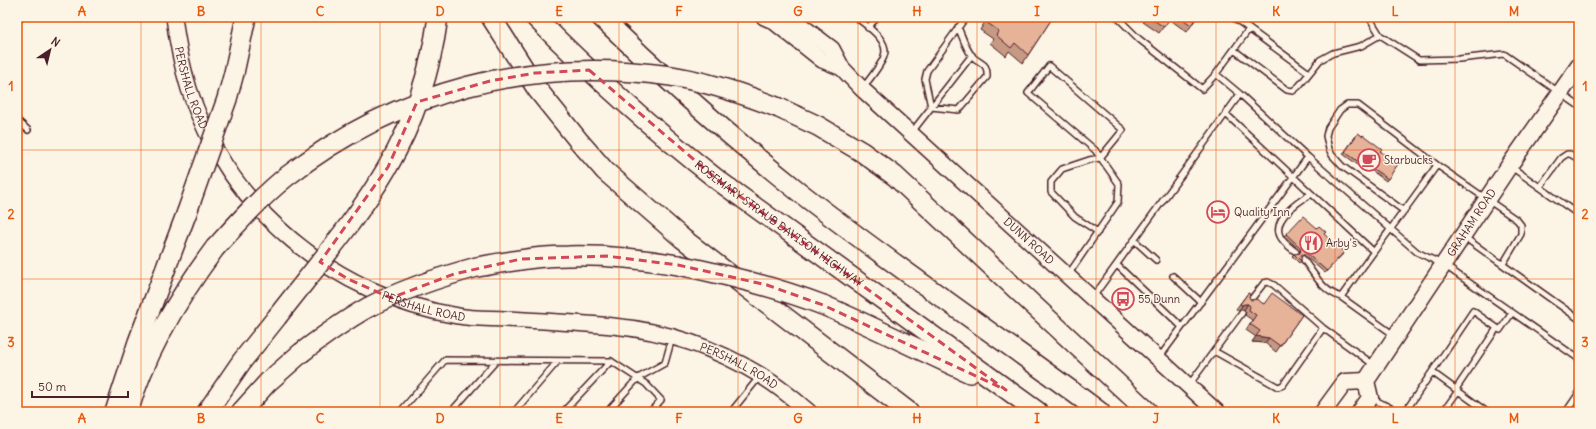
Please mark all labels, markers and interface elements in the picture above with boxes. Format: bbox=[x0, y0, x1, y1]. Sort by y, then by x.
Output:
text: A bbox=[78, 3, 87, 20]
text: B bbox=[197, 3, 206, 20]
text: C bbox=[316, 3, 325, 20]
text: D bbox=[435, 3, 445, 20]
text: E bbox=[555, 3, 563, 20]
text: F bbox=[675, 3, 683, 20]
text: G bbox=[793, 3, 803, 20]
text: H bbox=[912, 3, 922, 20]
text: I bbox=[1034, 3, 1040, 20]
text: J bbox=[1153, 3, 1160, 20]
text: K bbox=[1272, 3, 1281, 20]
text: L bbox=[1391, 3, 1399, 20]
text: M bbox=[1509, 3, 1519, 20]
north arrow bbox=[30, 30, 70, 70]
text: N bbox=[49, 34, 63, 50]
street label: PERSHALL ROAD bbox=[172, 45, 211, 132]
text: 1 bbox=[8, 78, 14, 95]
text: 1 bbox=[1582, 78, 1588, 95]
cafe icon: Starbucks bbox=[1356, 147, 1382, 173]
place label: Starbucks bbox=[1384, 153, 1433, 167]
street label: ROSEMARY STRAUB DAVISON HIGHWAY bbox=[692, 157, 866, 290]
street label: GRAHAM ROAD bbox=[1444, 186, 1499, 259]
hotel icon: Quality Inn bbox=[1205, 199, 1231, 225]
place label: Quality Inn bbox=[1234, 205, 1290, 219]
text: 2 bbox=[7, 206, 15, 223]
text: 2 bbox=[1581, 206, 1589, 223]
street label: DUNN ROAD bbox=[1001, 214, 1057, 268]
restaurant icon: Arby's bbox=[1298, 230, 1324, 256]
place label: Arby's bbox=[1326, 236, 1357, 250]
bus stop icon: 55 Dunn bbox=[1110, 286, 1136, 312]
street label: PERSHALL ROAD bbox=[380, 288, 467, 324]
place label: 55 Dunn bbox=[1138, 292, 1180, 306]
text: 3 bbox=[7, 334, 15, 351]
text: 3 bbox=[1581, 334, 1589, 351]
street label: PERSHALL ROAD bbox=[698, 340, 781, 392]
scale bar bbox=[32, 373, 128, 399]
text: 50 m bbox=[38, 379, 67, 394]
text: A bbox=[78, 410, 87, 427]
text: B bbox=[197, 410, 206, 427]
text: C bbox=[316, 410, 325, 427]
text: D bbox=[435, 410, 445, 427]
text: E bbox=[555, 410, 563, 427]
text: F bbox=[675, 410, 683, 427]
text: G bbox=[793, 410, 803, 427]
text: H bbox=[912, 410, 922, 427]
text: I bbox=[1034, 410, 1040, 427]
text: J bbox=[1153, 410, 1160, 427]
text: K bbox=[1272, 410, 1281, 427]
text: L bbox=[1391, 410, 1399, 427]
text: M bbox=[1509, 410, 1519, 427]

